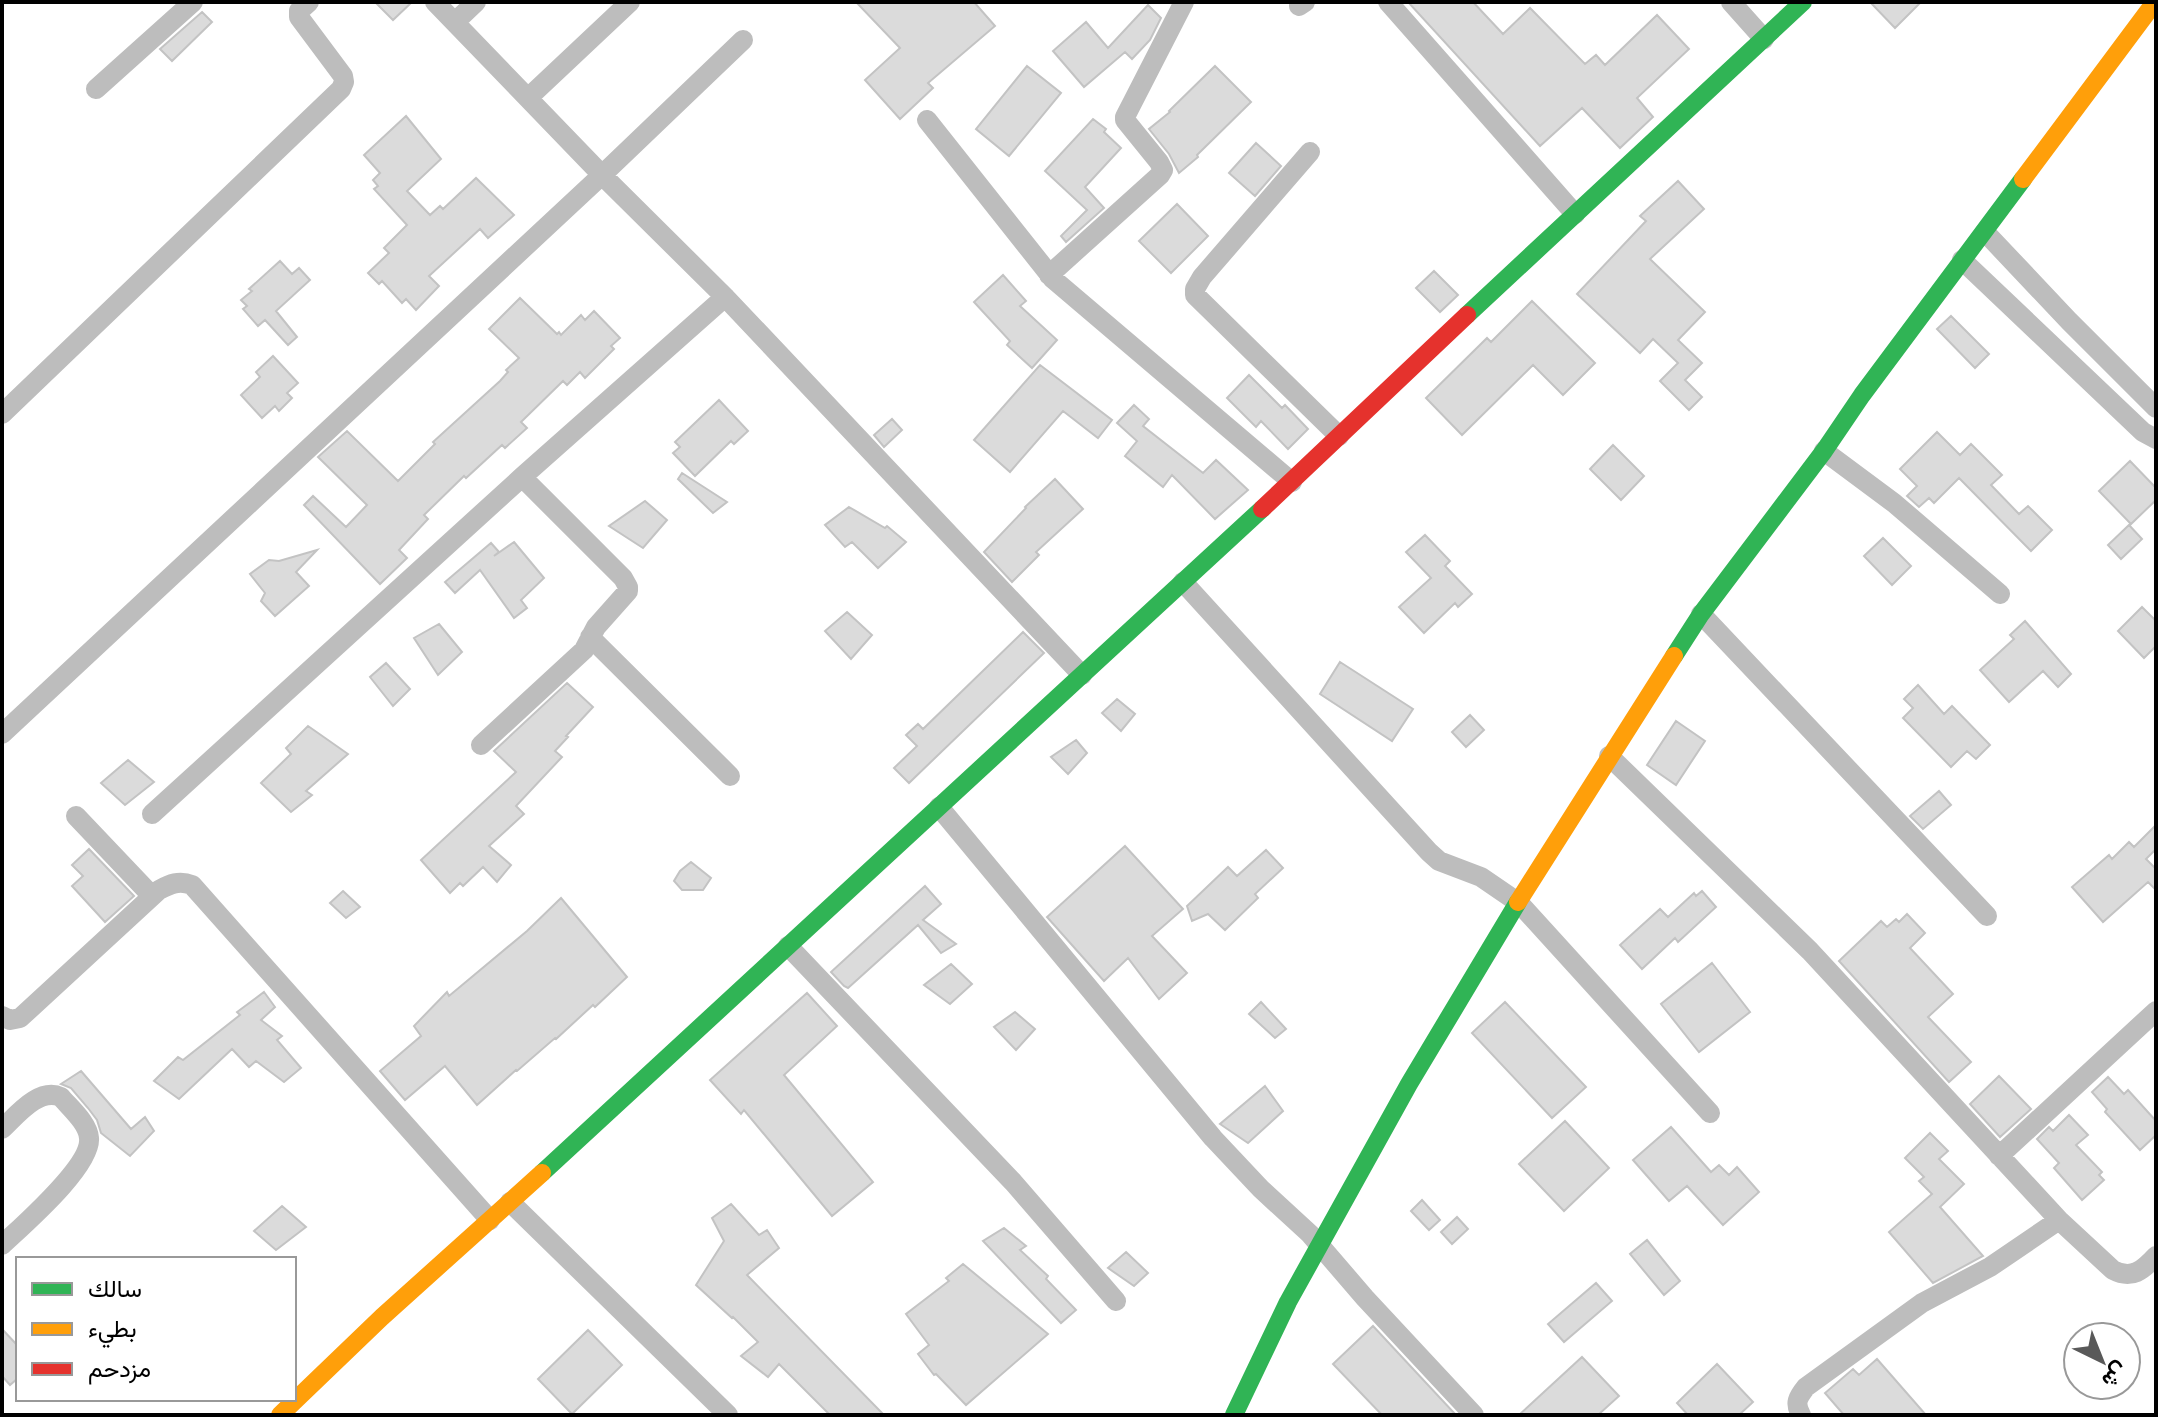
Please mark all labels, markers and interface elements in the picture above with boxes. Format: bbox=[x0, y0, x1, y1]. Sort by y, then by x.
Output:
legend bbox=[16, 1257, 296, 1401]
text: سالك bbox=[88, 1275, 142, 1302]
text: بطيء bbox=[88, 1315, 137, 1348]
north arrow bbox=[2062, 1321, 2142, 1401]
text: مزدحم bbox=[88, 1355, 151, 1385]
text: ش bbox=[2096, 1356, 2133, 1393]

